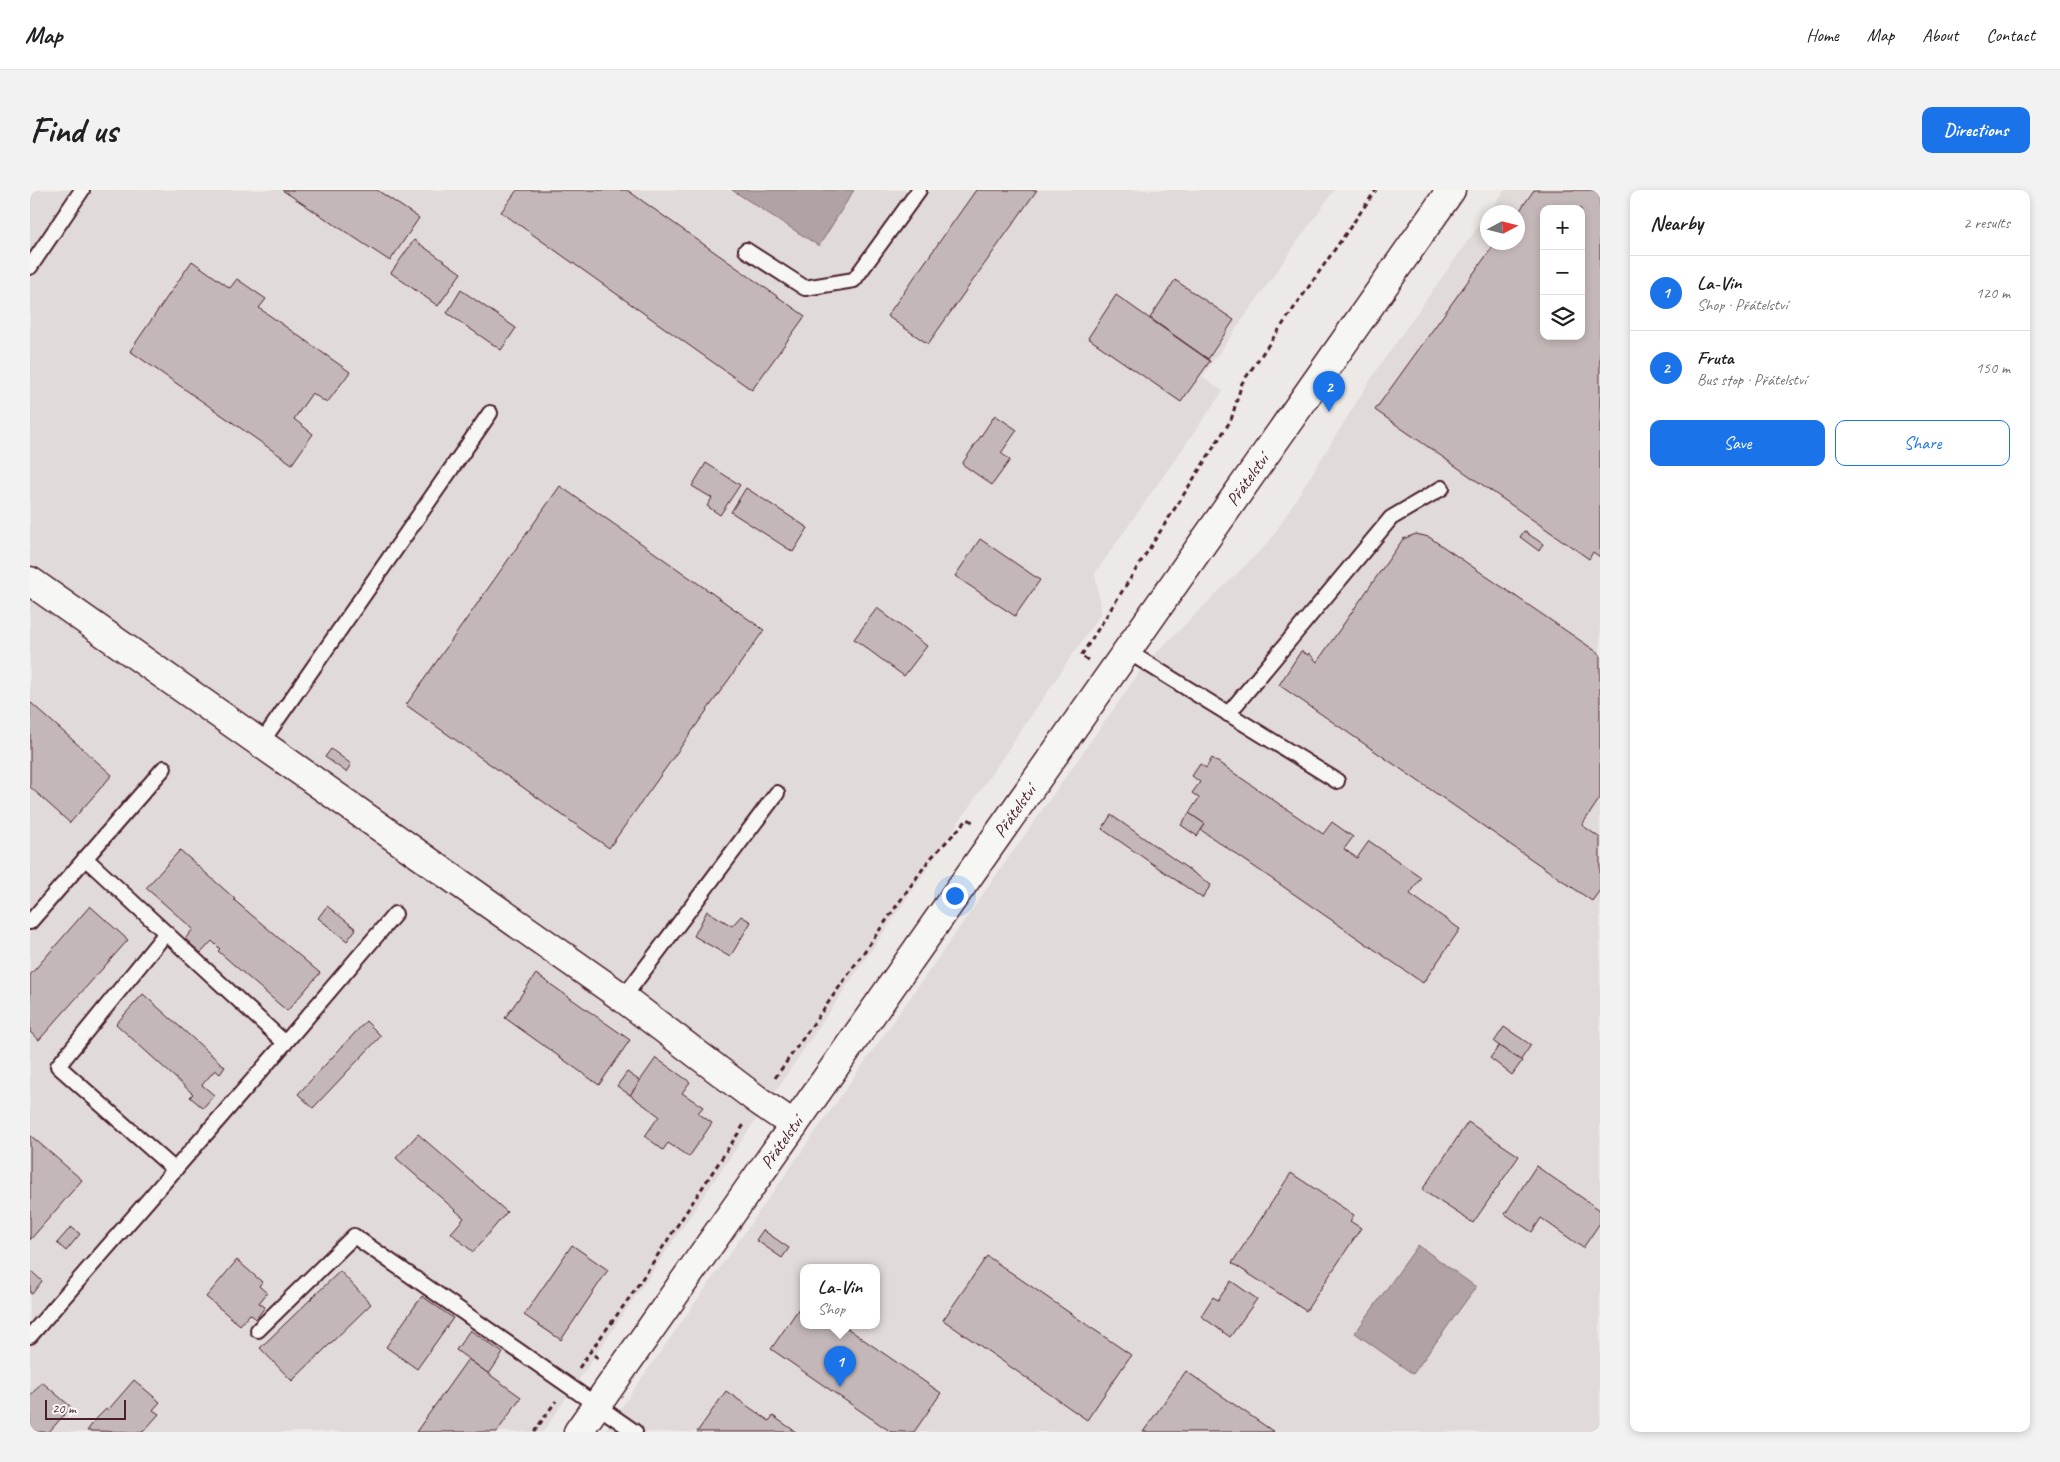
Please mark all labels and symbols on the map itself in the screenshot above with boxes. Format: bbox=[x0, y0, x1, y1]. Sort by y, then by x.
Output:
north arrow bbox=[1480, 205, 1525, 250]
pin: 2 bbox=[1313, 371, 1345, 412]
street label: Přátelství bbox=[1221, 446, 1275, 510]
street label: Přátelství bbox=[988, 778, 1043, 842]
your location bbox=[942, 883, 968, 909]
street label: Přátelství bbox=[756, 1109, 810, 1173]
pin: 1 bbox=[824, 1346, 856, 1387]
scale bar bbox=[45, 1397, 126, 1420]

